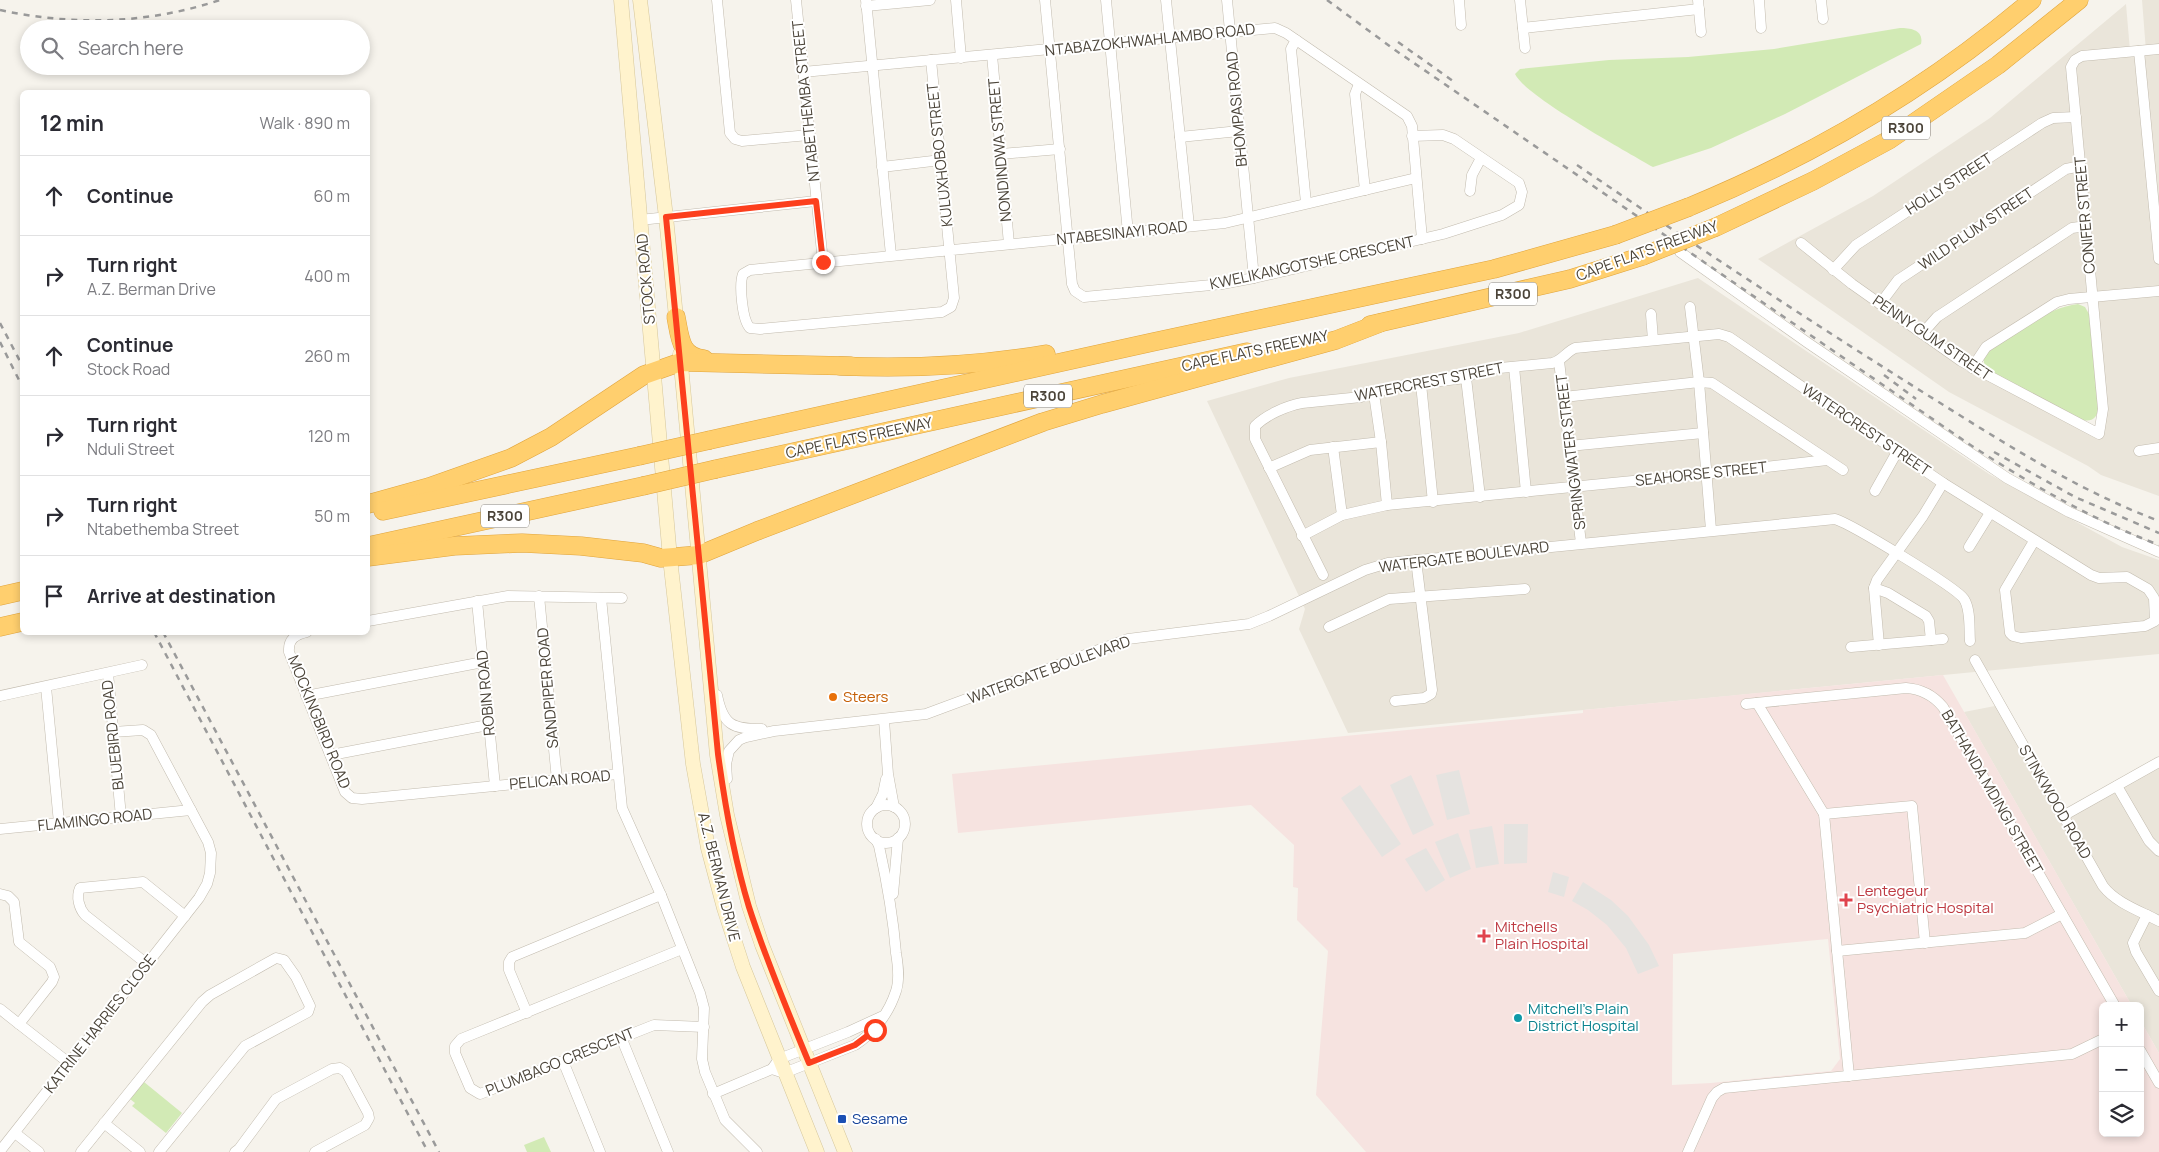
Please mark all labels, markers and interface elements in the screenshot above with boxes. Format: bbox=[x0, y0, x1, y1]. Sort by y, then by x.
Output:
street label: NTABAZOKHWAHLAMBO ROAD bbox=[1044, 18, 1256, 61]
street label: NTABETHEMBA STREET bbox=[787, 19, 824, 183]
search box bbox=[20, 20, 370, 75]
icon: search bbox=[38, 34, 66, 62]
text: Search here bbox=[78, 35, 184, 61]
street label: BHOMPASI ROAD bbox=[1221, 50, 1252, 168]
street label: NONDINDWA STREET bbox=[983, 77, 1016, 223]
street label: KULUXHOBO STREET bbox=[921, 82, 958, 228]
text: 12 min bbox=[40, 109, 104, 137]
text: Walk · 890 m bbox=[259, 112, 350, 134]
road number: R300 bbox=[1882, 116, 1930, 140]
street label: HOLLY STREET bbox=[1901, 148, 1996, 219]
street label: CONIFER STREET bbox=[2069, 155, 2100, 275]
icon: ahead bbox=[40, 182, 68, 210]
street label: WILD PLUM STREET bbox=[1914, 182, 2038, 275]
text: Continue bbox=[87, 183, 173, 209]
text: 60 m bbox=[314, 185, 350, 207]
street label: NTABESINAYI ROAD bbox=[1055, 215, 1188, 250]
street label: CAPE FLATS FREEWAY bbox=[1573, 215, 1721, 286]
street label: KWELIKANGOTSHE CRESCENT bbox=[1208, 231, 1416, 294]
street label: STOCK ROAD bbox=[631, 233, 660, 325]
route end bbox=[812, 251, 835, 274]
text: Turn right bbox=[87, 252, 177, 278]
icon: right bbox=[40, 262, 68, 290]
text: 400 m bbox=[304, 265, 350, 287]
text: A.Z. Berman Drive bbox=[87, 278, 216, 300]
road number: R300 bbox=[1489, 282, 1537, 306]
street label: PENNY GUM STREET bbox=[1869, 290, 1996, 385]
street label: CAPE FLATS FREEWAY bbox=[1180, 325, 1331, 376]
text: Continue bbox=[87, 332, 173, 358]
icon: ahead bbox=[40, 342, 68, 370]
text: 260 m bbox=[304, 345, 350, 367]
street label: WATERCREST STREET bbox=[1353, 357, 1505, 406]
text: Stock Road bbox=[87, 358, 170, 380]
street label: SPRINGWATER STREET bbox=[1551, 373, 1590, 531]
street label: WATERCREST STREET bbox=[1798, 379, 1935, 481]
road number: R300 bbox=[1024, 384, 1072, 408]
text: Turn right bbox=[87, 412, 177, 438]
street label: CAPE FLATS FREEWAY bbox=[784, 412, 935, 463]
icon: right bbox=[40, 422, 68, 450]
text: 120 m bbox=[308, 425, 350, 447]
text: Nduli Street bbox=[87, 438, 175, 460]
street label: SEAHORSE STREET bbox=[1634, 456, 1768, 491]
text: Turn right bbox=[87, 492, 177, 518]
icon: right bbox=[40, 502, 68, 530]
road number: R300 bbox=[481, 504, 529, 528]
text: 50 m bbox=[314, 505, 350, 527]
text: Ntabethemba Street bbox=[87, 518, 239, 540]
street label: WATERGATE BOULEVARD bbox=[1377, 536, 1550, 577]
icon: arrive bbox=[40, 582, 68, 610]
text: Arrive at destination bbox=[87, 583, 276, 609]
street label: SANDPIPER ROAD bbox=[532, 627, 563, 749]
street label: WATERGATE BOULEVARD bbox=[965, 630, 1133, 709]
street label: ROBIN ROAD bbox=[471, 649, 500, 737]
street label: MOCKINGBIRD ROAD bbox=[283, 652, 356, 792]
street label: BLUEBIRD ROAD bbox=[96, 679, 129, 791]
place label: Steers bbox=[843, 686, 889, 707]
marker: Steers bbox=[827, 691, 839, 703]
street label: BATHANDA MDINGI STREET bbox=[1937, 706, 2048, 878]
street label: STINKWOOD ROAD bbox=[2014, 741, 2097, 863]
street label: PELICAN ROAD bbox=[508, 765, 611, 794]
street label: FLAMINGO ROAD bbox=[37, 803, 153, 836]
street label: A.Z. BERMAN DRIVE bbox=[693, 810, 746, 944]
place label: Lentegeur Psychiatric Hospital bbox=[1857, 880, 1994, 918]
marker: Lentegeur Psychiatric Hospital bbox=[1839, 893, 1853, 907]
place label: Mitchells Plain Hospital bbox=[1495, 916, 1588, 954]
marker: Mitchells Plain Hospital bbox=[1477, 929, 1491, 943]
street label: KATRINE HARRIES CLOSE bbox=[39, 950, 160, 1097]
place label: Mitchell's Plain District Hospital bbox=[1528, 998, 1639, 1036]
map controls bbox=[2099, 1002, 2144, 1137]
button: + bbox=[2099, 1002, 2144, 1047]
marker: Mitchell's Plain District Hospital bbox=[1512, 1012, 1524, 1024]
route start bbox=[864, 1019, 887, 1042]
street label: PLUMBAGO CRESCENT bbox=[482, 1022, 637, 1101]
button: − bbox=[2099, 1047, 2144, 1092]
button: layers bbox=[2099, 1092, 2144, 1137]
place label: Sesame bbox=[852, 1108, 908, 1129]
marker: Sesame bbox=[836, 1113, 848, 1125]

